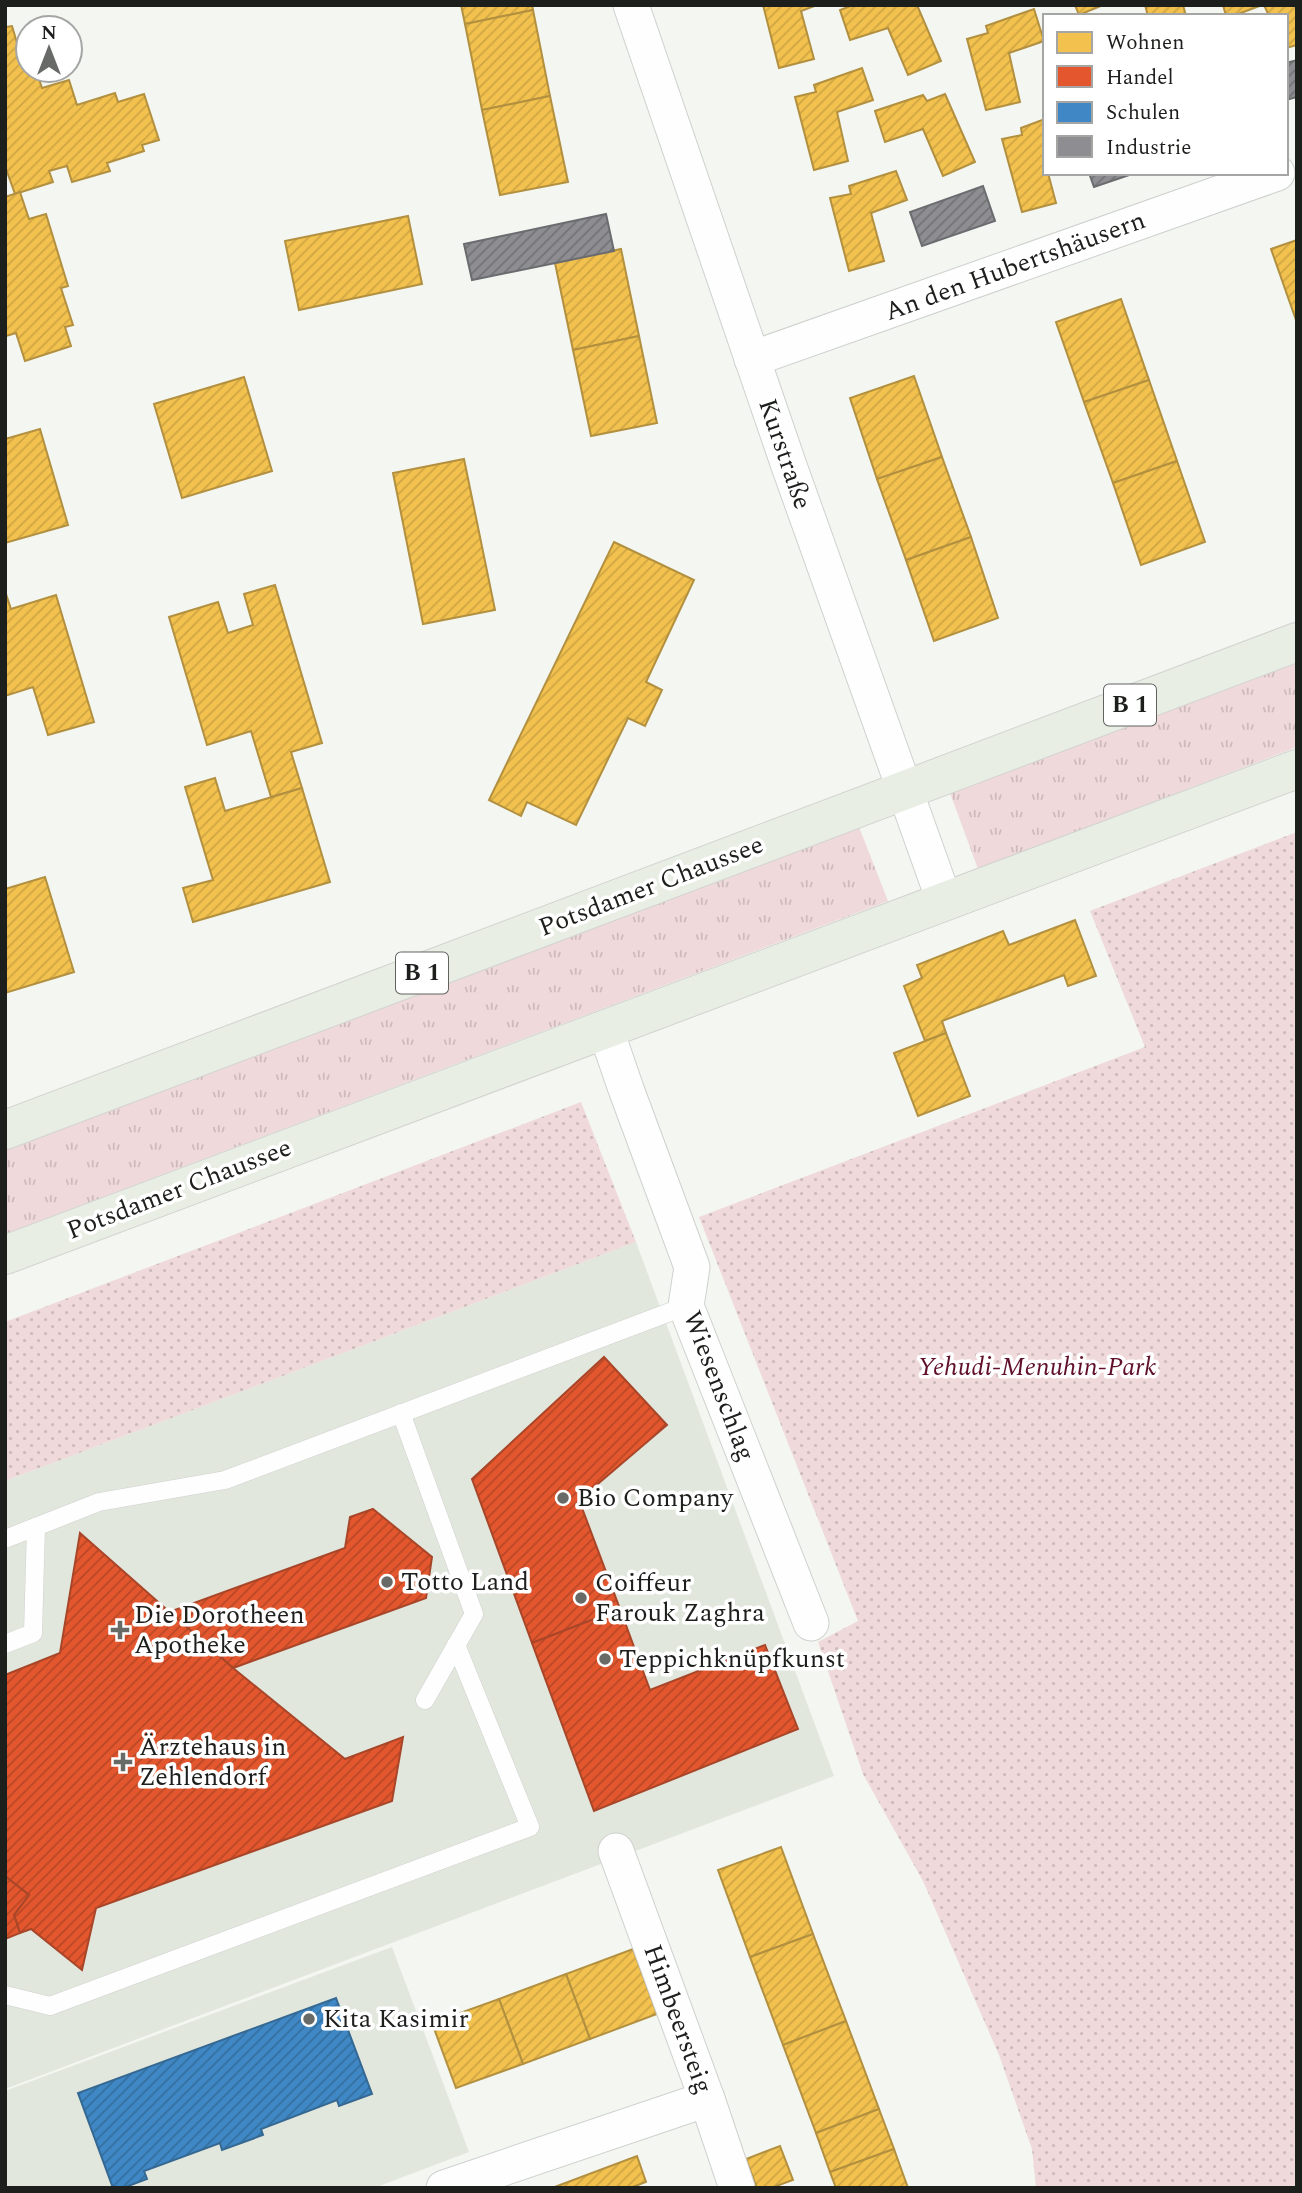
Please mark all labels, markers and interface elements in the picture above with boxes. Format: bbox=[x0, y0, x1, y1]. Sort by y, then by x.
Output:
north arrow bbox=[14, 14, 84, 84]
legend bbox=[1043, 14, 1288, 175]
text: N bbox=[41, 19, 57, 48]
text: Wohnen bbox=[1106, 27, 1184, 59]
text: Handel bbox=[1106, 62, 1174, 94]
text: Schulen bbox=[1106, 97, 1180, 129]
text: Industrie bbox=[1106, 132, 1192, 164]
street label: An den Hubertshäusern bbox=[879, 200, 1151, 332]
street label: Kurstraße bbox=[747, 393, 823, 515]
road number: B 1 bbox=[1104, 684, 1156, 726]
street label: Potsdamer Chaussee bbox=[533, 825, 769, 947]
road number: B 1 bbox=[396, 953, 448, 993]
street label: Potsdamer Chaussee bbox=[61, 1128, 297, 1250]
street label: Wiesenschlag bbox=[672, 1305, 766, 1467]
park label: Yehudi-Menuhin-Park bbox=[918, 1347, 1156, 1387]
place label: Bio Company bbox=[577, 1478, 735, 1518]
marker: Bio Company bbox=[555, 1490, 571, 1506]
place label: Totto Land bbox=[401, 1562, 529, 1602]
place label: Coiffeur Farouk Zaghra bbox=[595, 1563, 765, 1633]
marker: Totto Land bbox=[379, 1574, 395, 1590]
marker: Coiffeur Farouk Zaghra bbox=[573, 1590, 589, 1606]
place label: Die Dorotheen Apotheke bbox=[134, 1595, 305, 1665]
marker: Die Dorotheen Apotheke bbox=[112, 1622, 128, 1638]
place label: Teppichknüpfkunst bbox=[619, 1639, 845, 1679]
marker: Teppichknüpfkunst bbox=[597, 1651, 613, 1667]
place label: Ärztehaus in Zehlendorf bbox=[139, 1727, 286, 1797]
marker: Ärztehaus in Zehlendorf bbox=[113, 1752, 133, 1772]
street label: Himbeersteig bbox=[632, 1939, 724, 2099]
place label: Kita Kasimir bbox=[323, 1999, 469, 2039]
marker: Kita Kasimir bbox=[301, 2011, 317, 2027]

